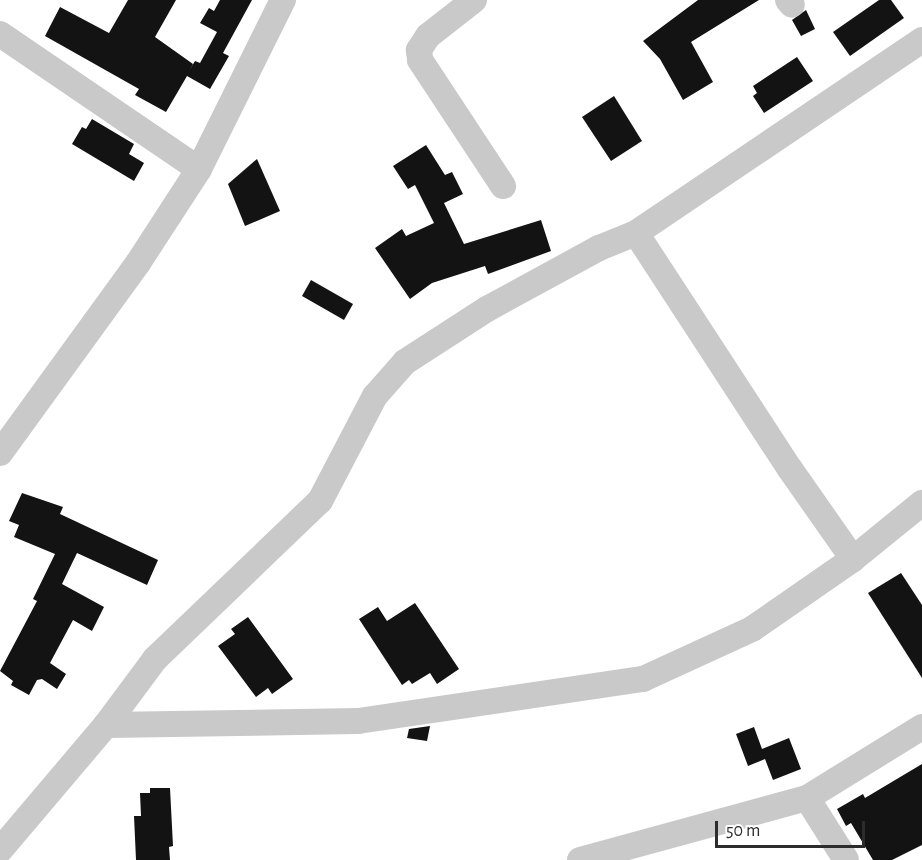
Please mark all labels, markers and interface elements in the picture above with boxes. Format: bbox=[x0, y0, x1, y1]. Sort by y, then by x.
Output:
scale bar bbox=[718, 809, 868, 847]
text: 50 m bbox=[726, 822, 760, 840]

